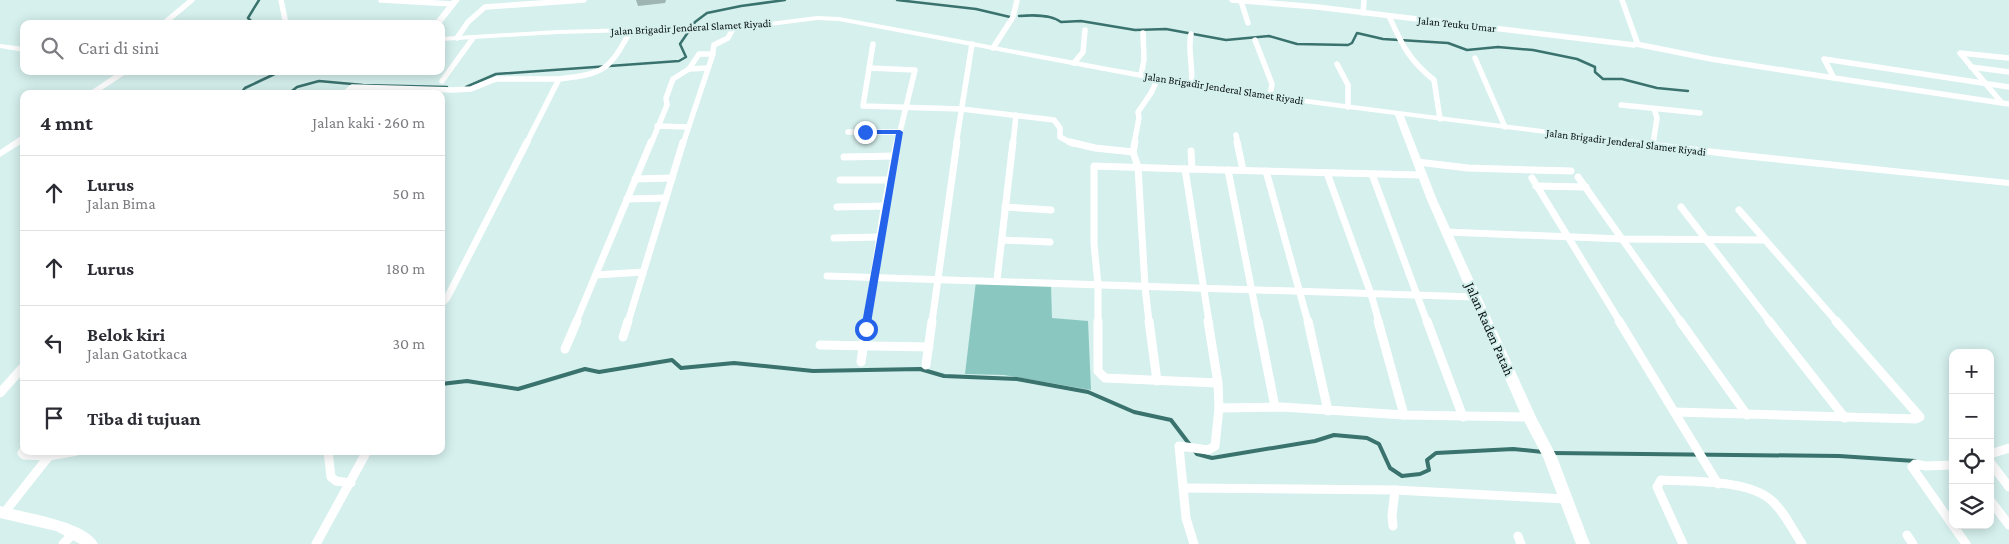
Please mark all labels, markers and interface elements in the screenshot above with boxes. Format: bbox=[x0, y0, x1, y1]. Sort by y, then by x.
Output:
street label: Jalan Teuku Umar bbox=[1416, 14, 1497, 35]
street label: Jalan Brigadir Jenderal Slamet Riyadi bbox=[609, 17, 772, 38]
search box bbox=[20, 20, 445, 75]
icon: search bbox=[38, 34, 66, 62]
text: Cari di sini bbox=[78, 37, 159, 58]
street label: Jalan Brigadir Jenderal Slamet Riyadi bbox=[1143, 69, 1304, 108]
text: 4 mnt bbox=[40, 111, 93, 135]
text: Jalan kaki · 260 m bbox=[312, 114, 425, 131]
route end bbox=[854, 121, 877, 144]
street label: Jalan Brigadir Jenderal Slamet Riyadi bbox=[1544, 126, 1707, 159]
text: Lurus bbox=[87, 174, 134, 195]
icon: ahead bbox=[40, 179, 68, 207]
text: 50 m bbox=[393, 185, 425, 202]
text: Jalan Bima bbox=[87, 195, 156, 212]
icon: ahead bbox=[40, 254, 68, 282]
text: Lurus bbox=[87, 258, 134, 279]
text: 180 m bbox=[386, 260, 425, 277]
street label: Jalan Raden Patah bbox=[1461, 278, 1518, 379]
route start bbox=[855, 318, 878, 341]
text: Belok kiri bbox=[87, 324, 165, 345]
icon: left bbox=[40, 329, 68, 357]
text: 30 m bbox=[393, 335, 425, 352]
text: Jalan Gatotkaca bbox=[87, 345, 187, 362]
map controls bbox=[1949, 349, 1994, 529]
button: + bbox=[1949, 349, 1994, 394]
button: − bbox=[1949, 394, 1994, 439]
icon: arrive bbox=[40, 404, 68, 432]
text: Tiba di tujuan bbox=[87, 408, 201, 429]
button: locate bbox=[1949, 439, 1994, 484]
button: layers bbox=[1949, 484, 1994, 529]

